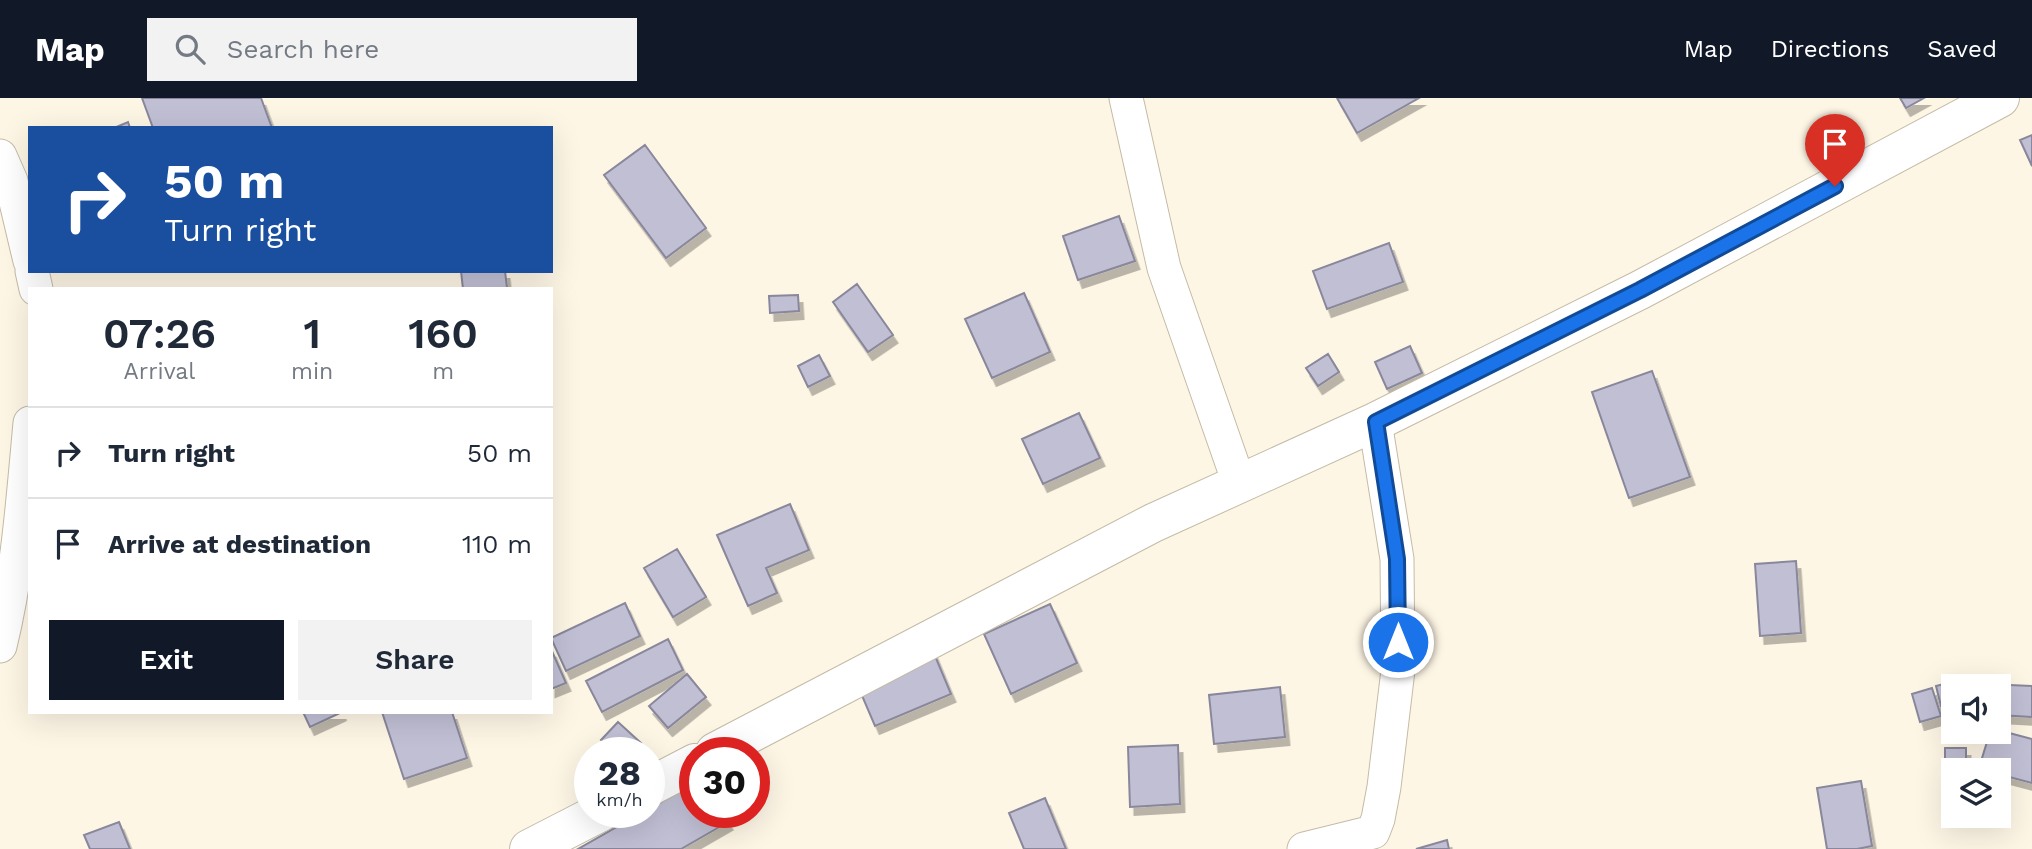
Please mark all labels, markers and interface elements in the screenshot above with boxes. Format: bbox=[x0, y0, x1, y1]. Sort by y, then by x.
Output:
search box bbox=[147, 18, 637, 81]
text: Map bbox=[35, 30, 105, 69]
icon: search bbox=[171, 30, 209, 68]
text: Search here bbox=[227, 34, 379, 64]
text: Map bbox=[1684, 35, 1733, 63]
text: Directions bbox=[1771, 35, 1889, 63]
text: Saved bbox=[1927, 35, 1997, 63]
pin bbox=[1805, 114, 1865, 186]
icon: arrive bbox=[1816, 125, 1854, 163]
text: 50 m bbox=[164, 152, 284, 210]
icon: right bbox=[49, 154, 140, 245]
text: Turn right bbox=[164, 211, 316, 249]
text: 07:26 bbox=[103, 309, 216, 358]
text: 1 bbox=[303, 309, 321, 358]
text: 160 bbox=[408, 309, 478, 358]
text: Arrival bbox=[124, 358, 195, 385]
text: min bbox=[291, 358, 333, 385]
text: m bbox=[432, 358, 454, 385]
icon: right bbox=[49, 434, 87, 472]
text: Turn right bbox=[108, 438, 235, 468]
text: 50 m bbox=[467, 438, 532, 468]
icon: arrive bbox=[49, 525, 87, 563]
text: Arrive at destination bbox=[108, 529, 371, 559]
text: 110 m bbox=[462, 529, 532, 559]
position arrow bbox=[1361, 605, 1435, 679]
button: Exit bbox=[49, 620, 284, 700]
button: Share bbox=[298, 620, 532, 700]
map controls bbox=[1941, 674, 2011, 828]
button: sound bbox=[1941, 674, 2011, 744]
speed limit sign: 30 bbox=[679, 737, 770, 828]
text: 28 bbox=[598, 752, 641, 794]
button: layers bbox=[1941, 758, 2011, 828]
text: km/h bbox=[596, 789, 643, 810]

